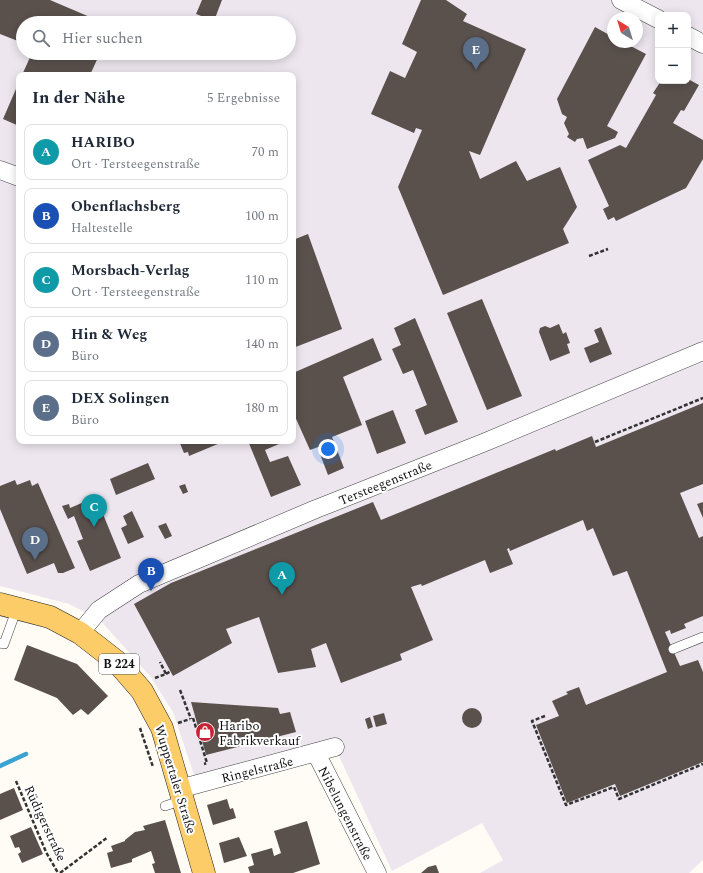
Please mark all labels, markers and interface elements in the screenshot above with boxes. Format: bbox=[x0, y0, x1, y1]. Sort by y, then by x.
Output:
north arrow bbox=[607, 12, 643, 48]
map controls bbox=[655, 12, 691, 84]
button: + bbox=[655, 12, 691, 48]
search box bbox=[16, 16, 296, 60]
icon: search bbox=[30, 27, 52, 49]
text: Hier suchen bbox=[62, 27, 143, 50]
pin: E bbox=[463, 37, 489, 70]
button: − bbox=[655, 48, 691, 84]
text: In der Nähe bbox=[32, 85, 125, 111]
text: 5 Ergebnisse bbox=[207, 88, 280, 108]
text: HARIBO bbox=[71, 131, 135, 154]
text: A bbox=[41, 142, 51, 162]
text: 70 m bbox=[252, 142, 279, 162]
text: Ort · Tersteegenstraße bbox=[71, 154, 200, 174]
text: Obenflachsberg bbox=[71, 195, 180, 218]
text: B bbox=[41, 206, 51, 226]
text: 100 m bbox=[245, 206, 279, 226]
text: Haltestelle bbox=[71, 218, 133, 238]
text: Morsbach-Verlag bbox=[71, 259, 190, 282]
text: C bbox=[41, 270, 51, 290]
text: 110 m bbox=[245, 270, 279, 290]
text: Ort · Tersteegenstraße bbox=[71, 282, 200, 302]
text: Hin & Weg bbox=[71, 323, 148, 346]
text: D bbox=[41, 334, 51, 354]
text: 140 m bbox=[245, 334, 279, 354]
text: Büro bbox=[71, 346, 99, 366]
text: DEX Solingen bbox=[71, 387, 170, 410]
text: E bbox=[42, 398, 50, 418]
text: 180 m bbox=[245, 398, 279, 418]
text: Büro bbox=[71, 410, 99, 430]
your location bbox=[318, 439, 338, 459]
street label: Tersteegenstraße bbox=[336, 455, 435, 511]
pin: C bbox=[81, 494, 107, 527]
pin: D bbox=[22, 527, 48, 560]
pin: B bbox=[138, 558, 164, 591]
pin: A bbox=[269, 562, 295, 595]
road number: B 224 bbox=[99, 654, 139, 674]
place label: Haribo Fabrikverkauf bbox=[219, 716, 301, 751]
shop icon: Haribo Fabrikverkauf bbox=[194, 721, 216, 743]
street label: Wuppertaler Straße bbox=[149, 722, 201, 836]
street label: Ringelstraße bbox=[219, 751, 295, 789]
street label: Nibelungenstraße bbox=[313, 763, 378, 864]
street label: Rüdigerstraße bbox=[19, 782, 71, 865]

